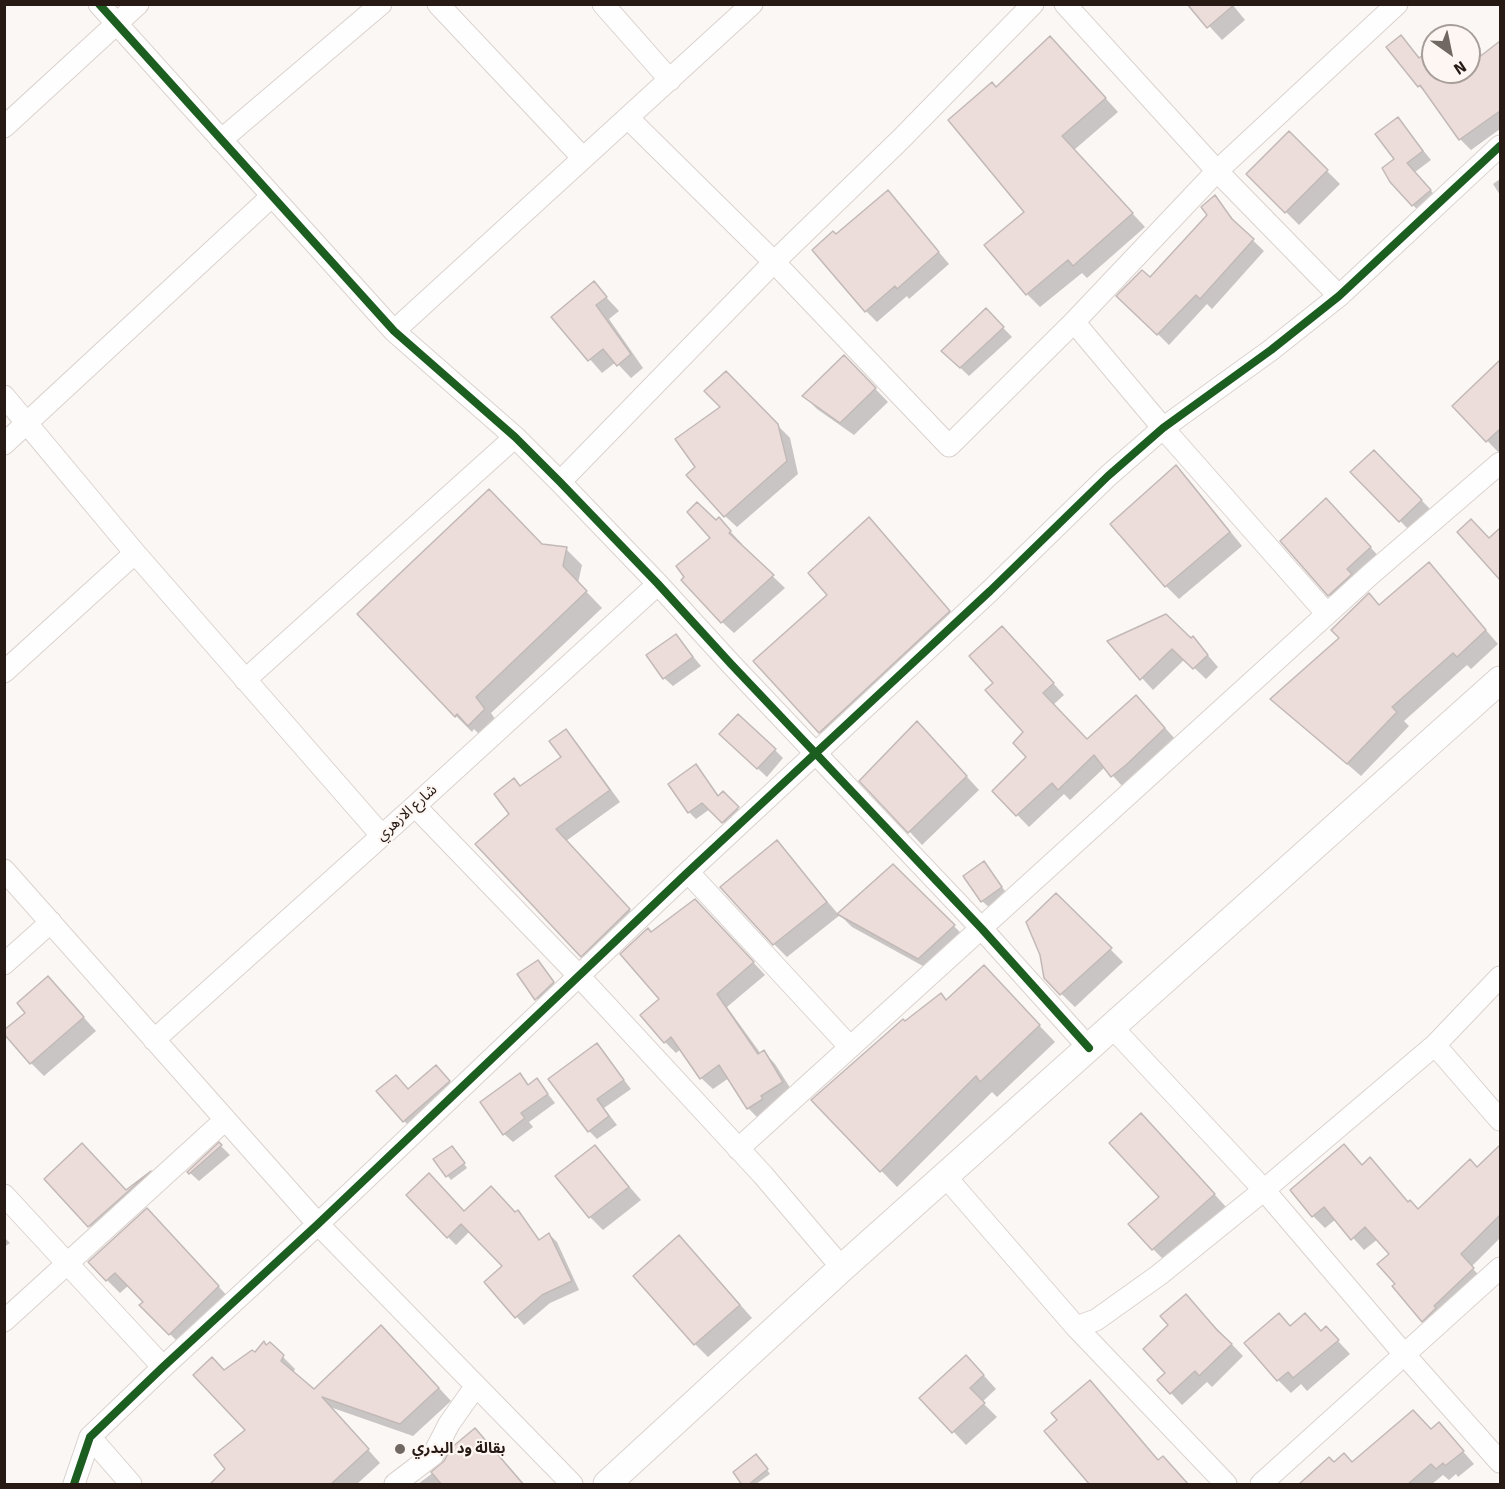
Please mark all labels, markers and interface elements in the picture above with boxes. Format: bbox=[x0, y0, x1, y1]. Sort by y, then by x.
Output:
north arrow bbox=[1421, 24, 1481, 84]
text: N bbox=[1450, 56, 1470, 79]
street label: شارع الازهري bbox=[373, 781, 441, 845]
place label: بقالة ود البدري bbox=[412, 1440, 505, 1458]
marker: بقالة ود البدري bbox=[393, 1442, 407, 1456]

